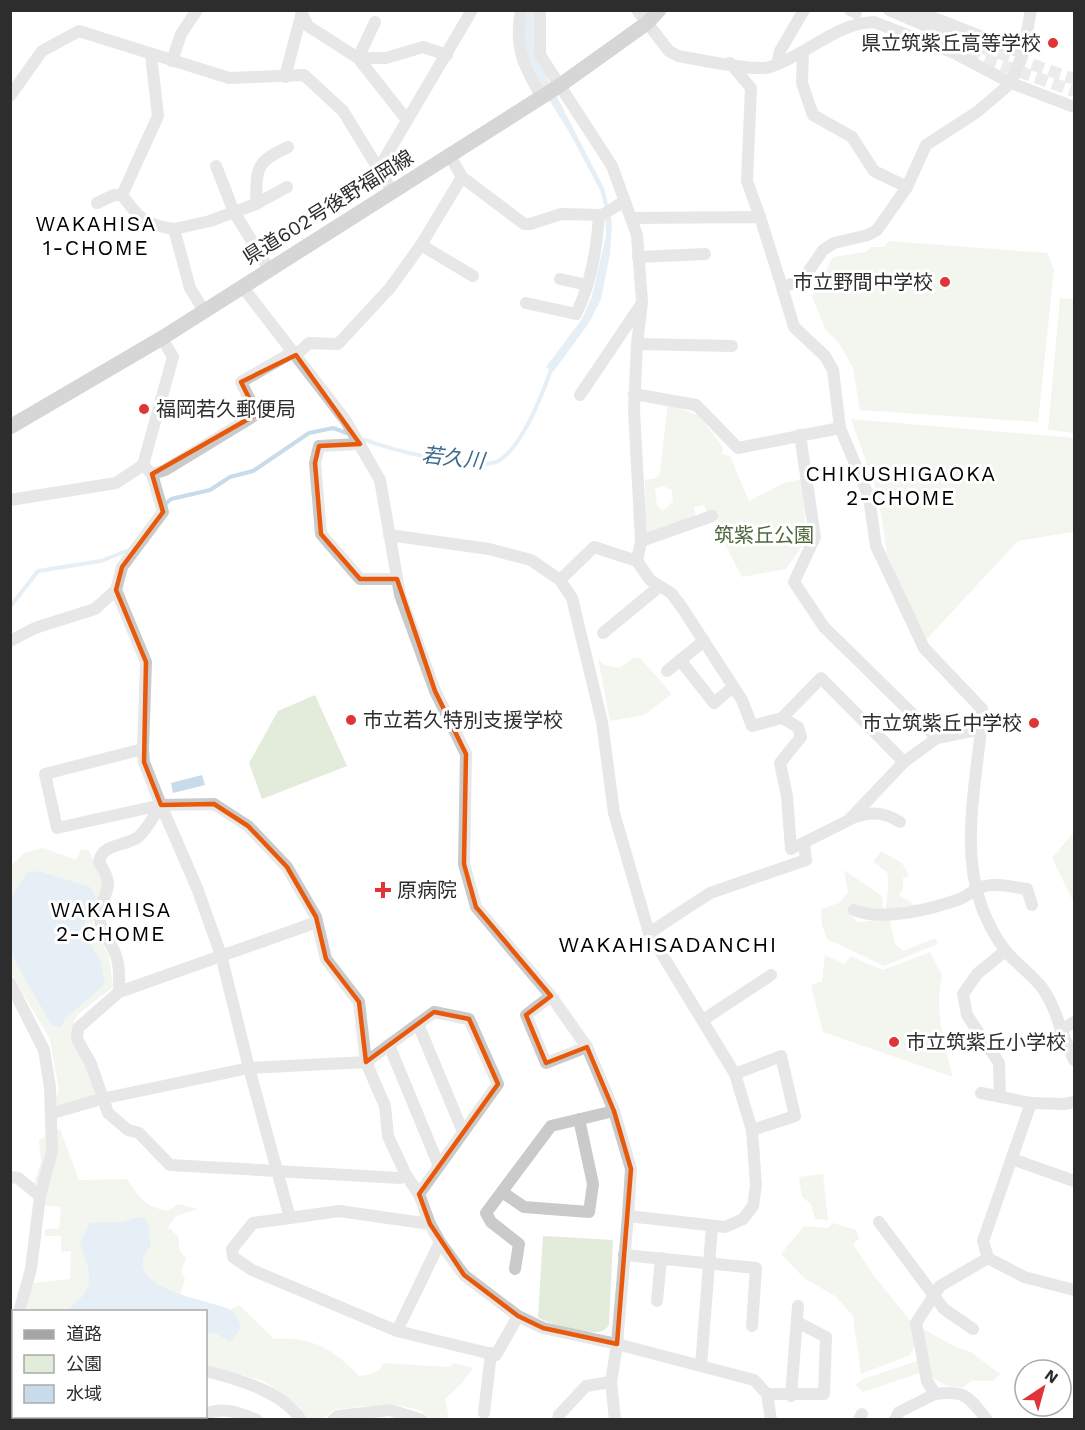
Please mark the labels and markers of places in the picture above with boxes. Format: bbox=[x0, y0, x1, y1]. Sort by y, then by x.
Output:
place label: 県立筑紫丘高等学校 bbox=[861, 31, 1041, 55]
marker: 県立筑紫丘高等学校 bbox=[1046, 36, 1060, 50]
place label: 市立野間中学校 bbox=[793, 270, 933, 294]
marker: 市立野間中学校 bbox=[938, 275, 952, 289]
place label: 福岡若久郵便局 bbox=[156, 397, 296, 421]
marker: 福岡若久郵便局 bbox=[137, 402, 151, 416]
place label: 市立若久特別支援学校 bbox=[363, 708, 563, 732]
place label: 市立筑紫丘中学校 bbox=[862, 711, 1022, 735]
marker: 市立若久特別支援学校 bbox=[344, 713, 358, 727]
marker: 市立筑紫丘中学校 bbox=[1027, 716, 1041, 730]
place label: 原病院 bbox=[397, 878, 457, 902]
marker: 原病院 bbox=[374, 881, 392, 899]
place label: 市立筑紫丘小学校 bbox=[906, 1030, 1066, 1054]
marker: 市立筑紫丘小学校 bbox=[887, 1035, 901, 1049]

